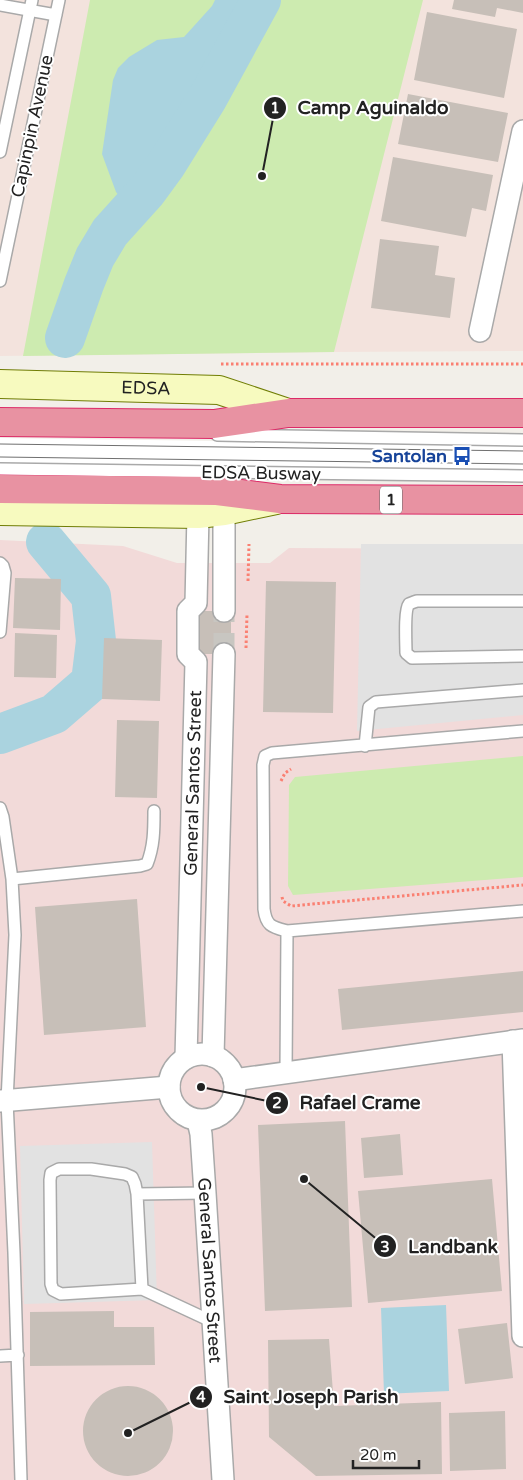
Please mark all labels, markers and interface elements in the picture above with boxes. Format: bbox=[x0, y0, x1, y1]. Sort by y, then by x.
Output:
street label: Capinpin Avenue bbox=[6, 53, 58, 199]
callout: Camp Aguinaldo bbox=[262, 91, 458, 125]
text: Camp Aguinaldo bbox=[297, 97, 449, 120]
text: 1 bbox=[270, 99, 280, 117]
street label: EDSA bbox=[121, 376, 171, 400]
place label: Santolan bbox=[372, 445, 447, 467]
bus stop icon: Santolan bbox=[451, 445, 473, 467]
street label: EDSA Busway bbox=[201, 461, 321, 485]
road number: 1 bbox=[380, 486, 402, 514]
street label: General Santos Street bbox=[180, 690, 206, 876]
callout: Rafael Crame bbox=[265, 1086, 431, 1120]
text: Rafael Crame bbox=[299, 1092, 421, 1114]
text: 2 bbox=[272, 1094, 282, 1112]
street label: General Santos Street bbox=[193, 1177, 227, 1364]
callout: Landbank bbox=[373, 1229, 508, 1263]
text: Landbank bbox=[408, 1236, 499, 1258]
text: 3 bbox=[380, 1238, 390, 1256]
callout: Saint Joseph Parish bbox=[189, 1380, 409, 1414]
text: Saint Joseph Parish bbox=[223, 1386, 399, 1409]
text: 4 bbox=[196, 1388, 206, 1406]
scale bar bbox=[353, 1438, 419, 1470]
text: 20 m bbox=[360, 1446, 397, 1464]

